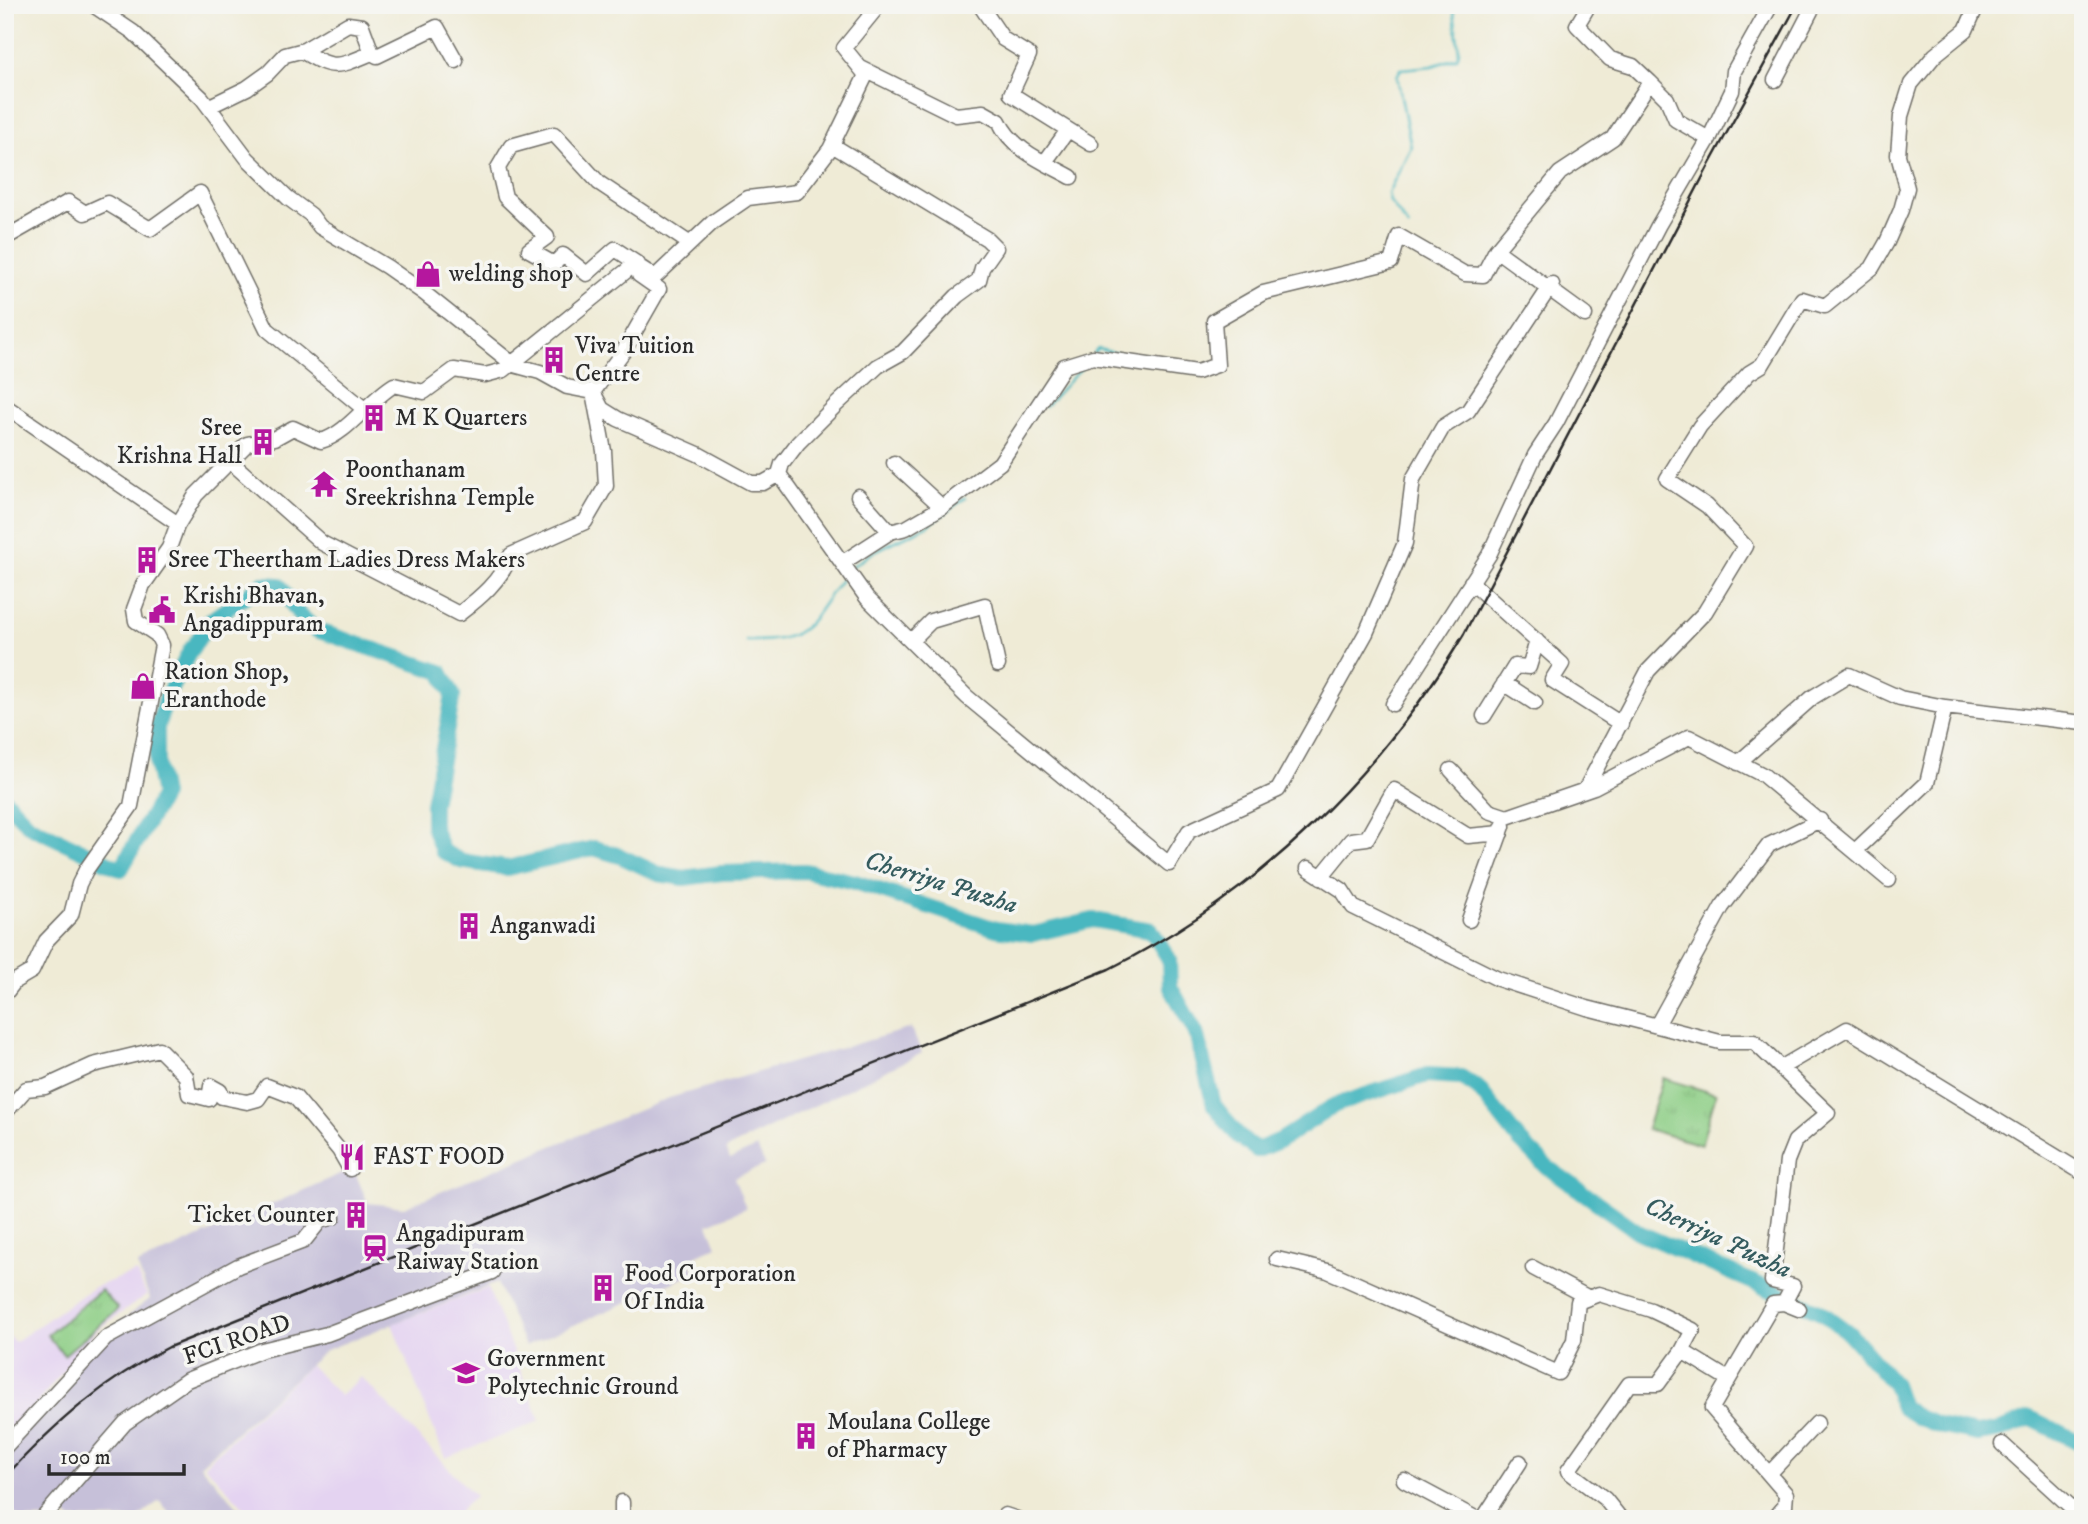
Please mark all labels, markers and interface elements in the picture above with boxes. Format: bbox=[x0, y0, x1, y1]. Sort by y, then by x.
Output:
shop icon: welding shop bbox=[413, 259, 443, 289]
place label: welding shop bbox=[448, 259, 573, 289]
place label: Viva Tuition Centre bbox=[574, 331, 695, 389]
building icon: Viva Tuition Centre bbox=[539, 345, 569, 375]
building icon: M K Quarters bbox=[359, 403, 389, 433]
place label: M K Quarters bbox=[395, 403, 527, 433]
place label: Sree Krishna Hall bbox=[117, 413, 243, 471]
building icon: Sree Krishna Hall bbox=[248, 427, 278, 457]
place label: Poonthanam Sreekrishna Temple bbox=[345, 455, 535, 513]
temple icon: Poonthanam Sreekrishna Temple bbox=[309, 469, 339, 499]
building icon: Sree Theertham Ladies Dress Makers bbox=[132, 545, 162, 575]
place label: Sree Theertham Ladies Dress Makers bbox=[168, 545, 525, 575]
place label: Krishi Bhavan, Angadippuram bbox=[183, 581, 324, 639]
public building icon: Krishi Bhavan, Angadippuram bbox=[147, 595, 177, 625]
place label: Ration Shop, Eranthode bbox=[164, 657, 289, 715]
shop icon: Ration Shop, Eranthode bbox=[128, 671, 158, 701]
water label: Cherriya Puzha bbox=[860, 844, 1022, 922]
building icon: Anganwadi bbox=[454, 911, 484, 941]
place label: Anganwadi bbox=[490, 911, 596, 941]
restaurant icon: FAST FOOD bbox=[337, 1142, 367, 1172]
place label: FAST FOOD bbox=[373, 1142, 505, 1172]
water label: Cherriya Puzha bbox=[1639, 1190, 1797, 1286]
place label: Ticket Counter bbox=[188, 1200, 335, 1230]
building icon: Ticket Counter bbox=[341, 1200, 371, 1230]
place label: Angadipuram Raiway Station bbox=[396, 1219, 539, 1277]
station icon: Angadipuram Raiway Station bbox=[360, 1233, 390, 1263]
place label: Food Corporation Of India bbox=[624, 1259, 796, 1317]
building icon: Food Corporation Of India bbox=[588, 1273, 618, 1303]
street label: FCI ROAD bbox=[179, 1308, 295, 1372]
place label: Government Polytechnic Ground bbox=[487, 1344, 679, 1402]
school or university icon: Government Polytechnic Ground bbox=[451, 1358, 481, 1388]
place label: Moulana College of Pharmacy bbox=[827, 1407, 991, 1465]
building icon: Moulana College of Pharmacy bbox=[791, 1421, 821, 1451]
scale bar bbox=[49, 1433, 184, 1477]
text: 100 m bbox=[60, 1445, 111, 1471]

